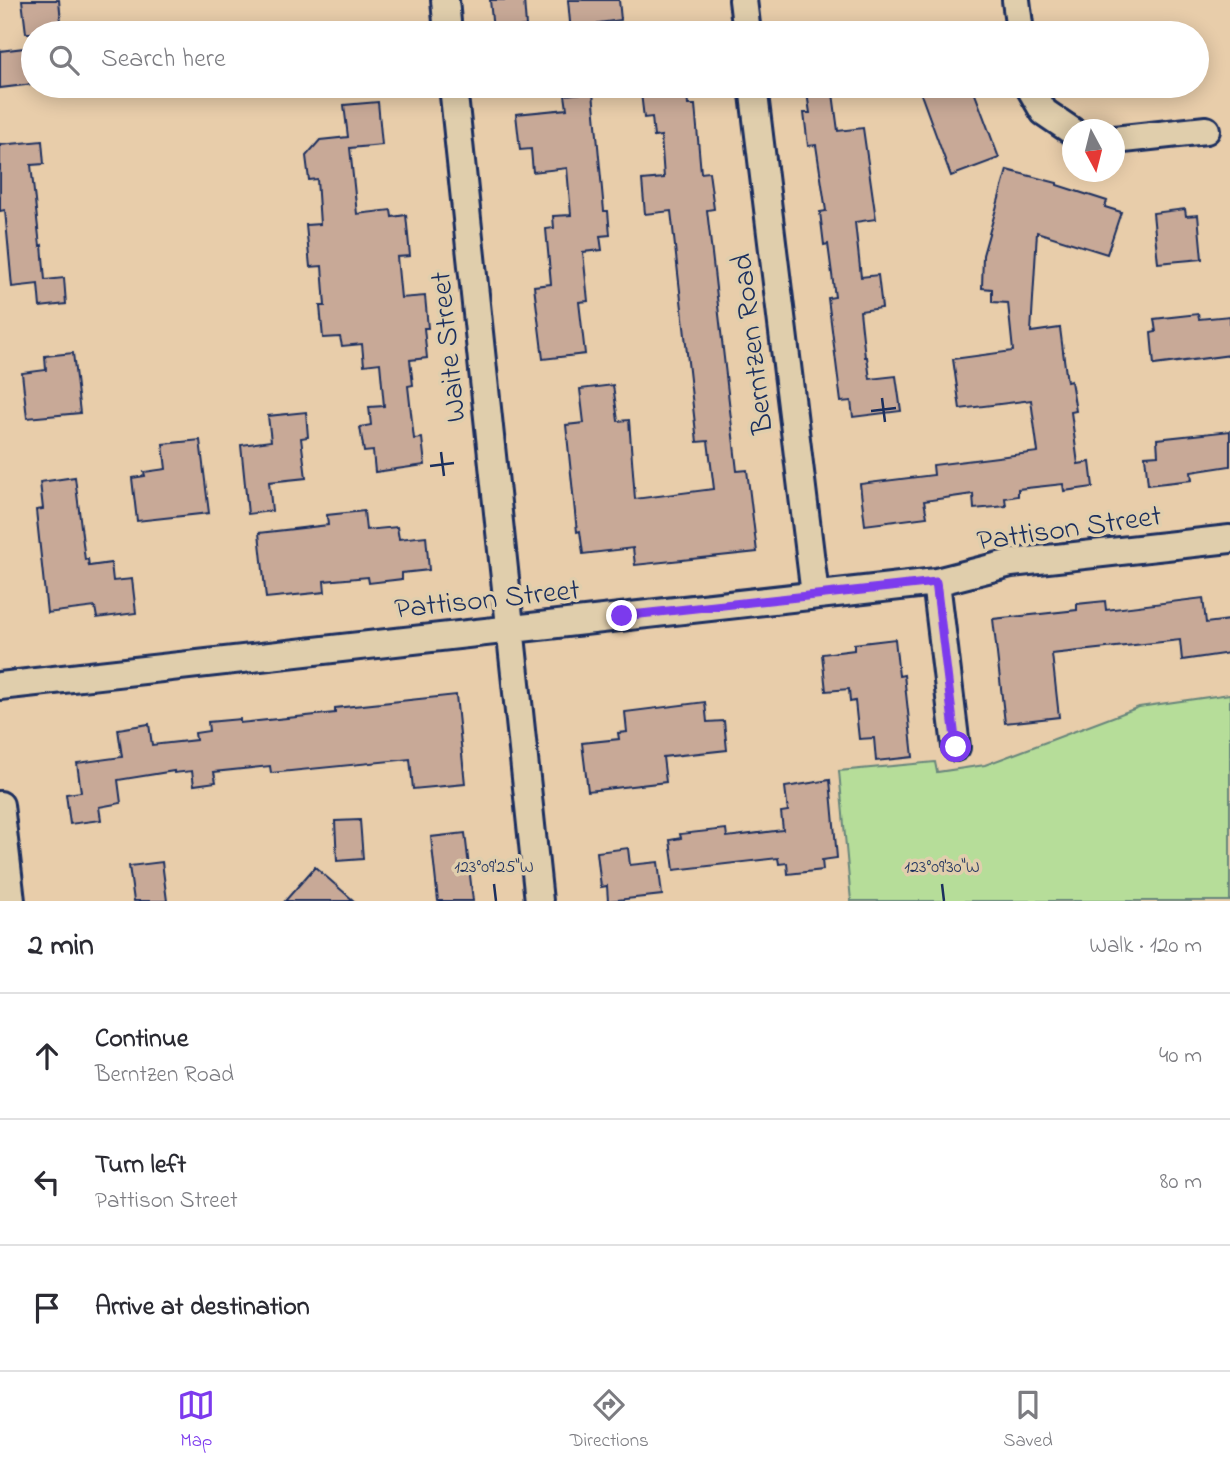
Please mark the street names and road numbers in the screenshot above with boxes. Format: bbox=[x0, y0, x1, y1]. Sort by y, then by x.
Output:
street label: Berntzen Road bbox=[721, 251, 787, 437]
street label: Waite Street bbox=[420, 269, 480, 424]
street label: Pattison Street bbox=[974, 495, 1165, 565]
street label: Pattison Street bbox=[392, 569, 582, 633]

